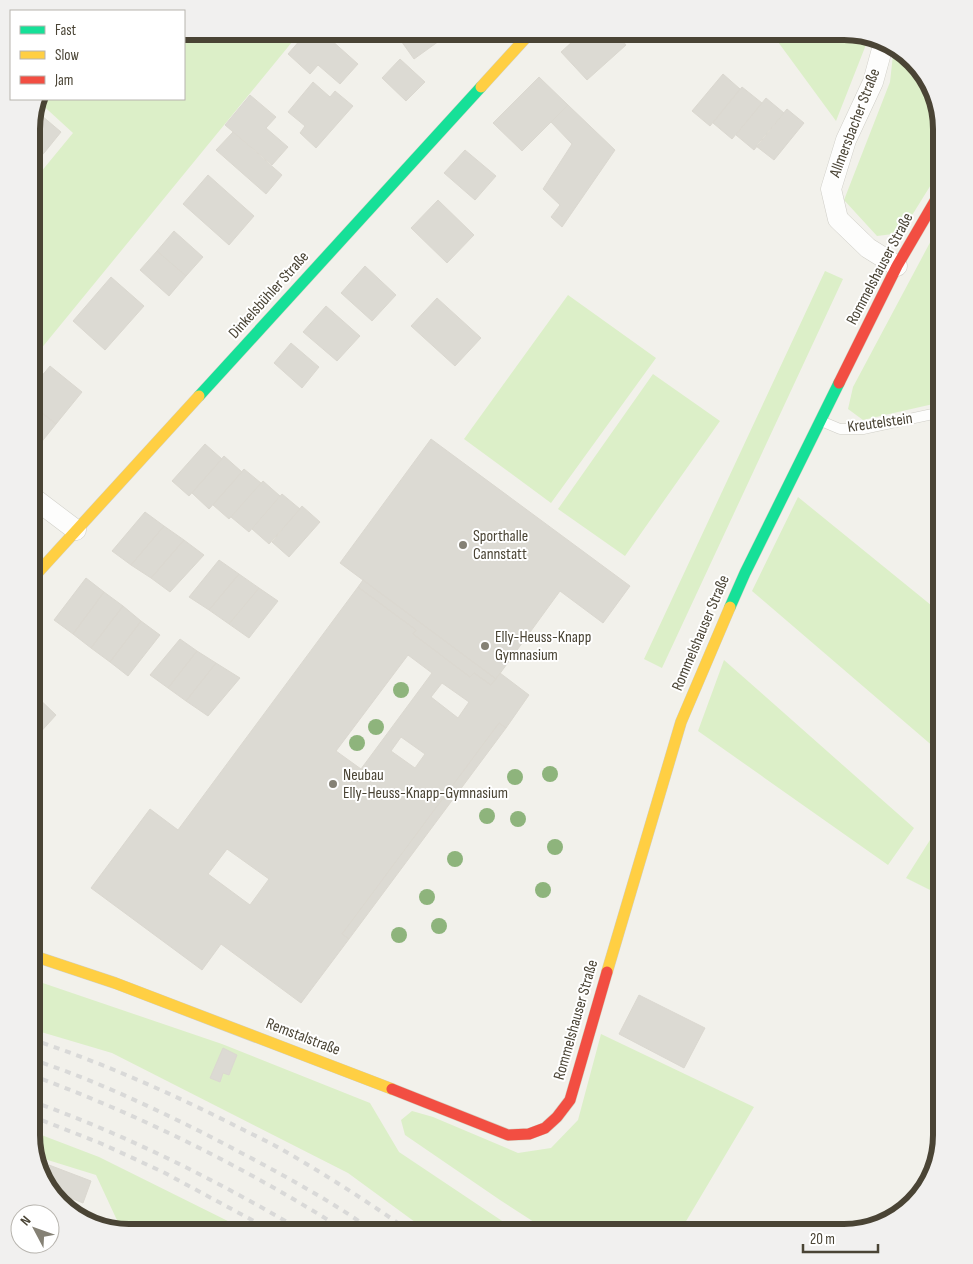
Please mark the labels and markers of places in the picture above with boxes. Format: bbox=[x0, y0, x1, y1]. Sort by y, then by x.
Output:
place label: Sporthalle Cannstatt bbox=[473, 527, 528, 564]
marker: Sporthalle Cannstatt bbox=[457, 539, 469, 551]
place label: Elly-Heuss-Knapp Gymnasium bbox=[495, 628, 591, 665]
marker: Elly-Heuss-Knapp Gymnasium bbox=[479, 640, 491, 652]
place label: Neubau Elly-Heuss-Knapp-Gymnasium bbox=[343, 766, 508, 803]
marker: Neubau Elly-Heuss-Knapp-Gymnasium bbox=[327, 778, 339, 790]

